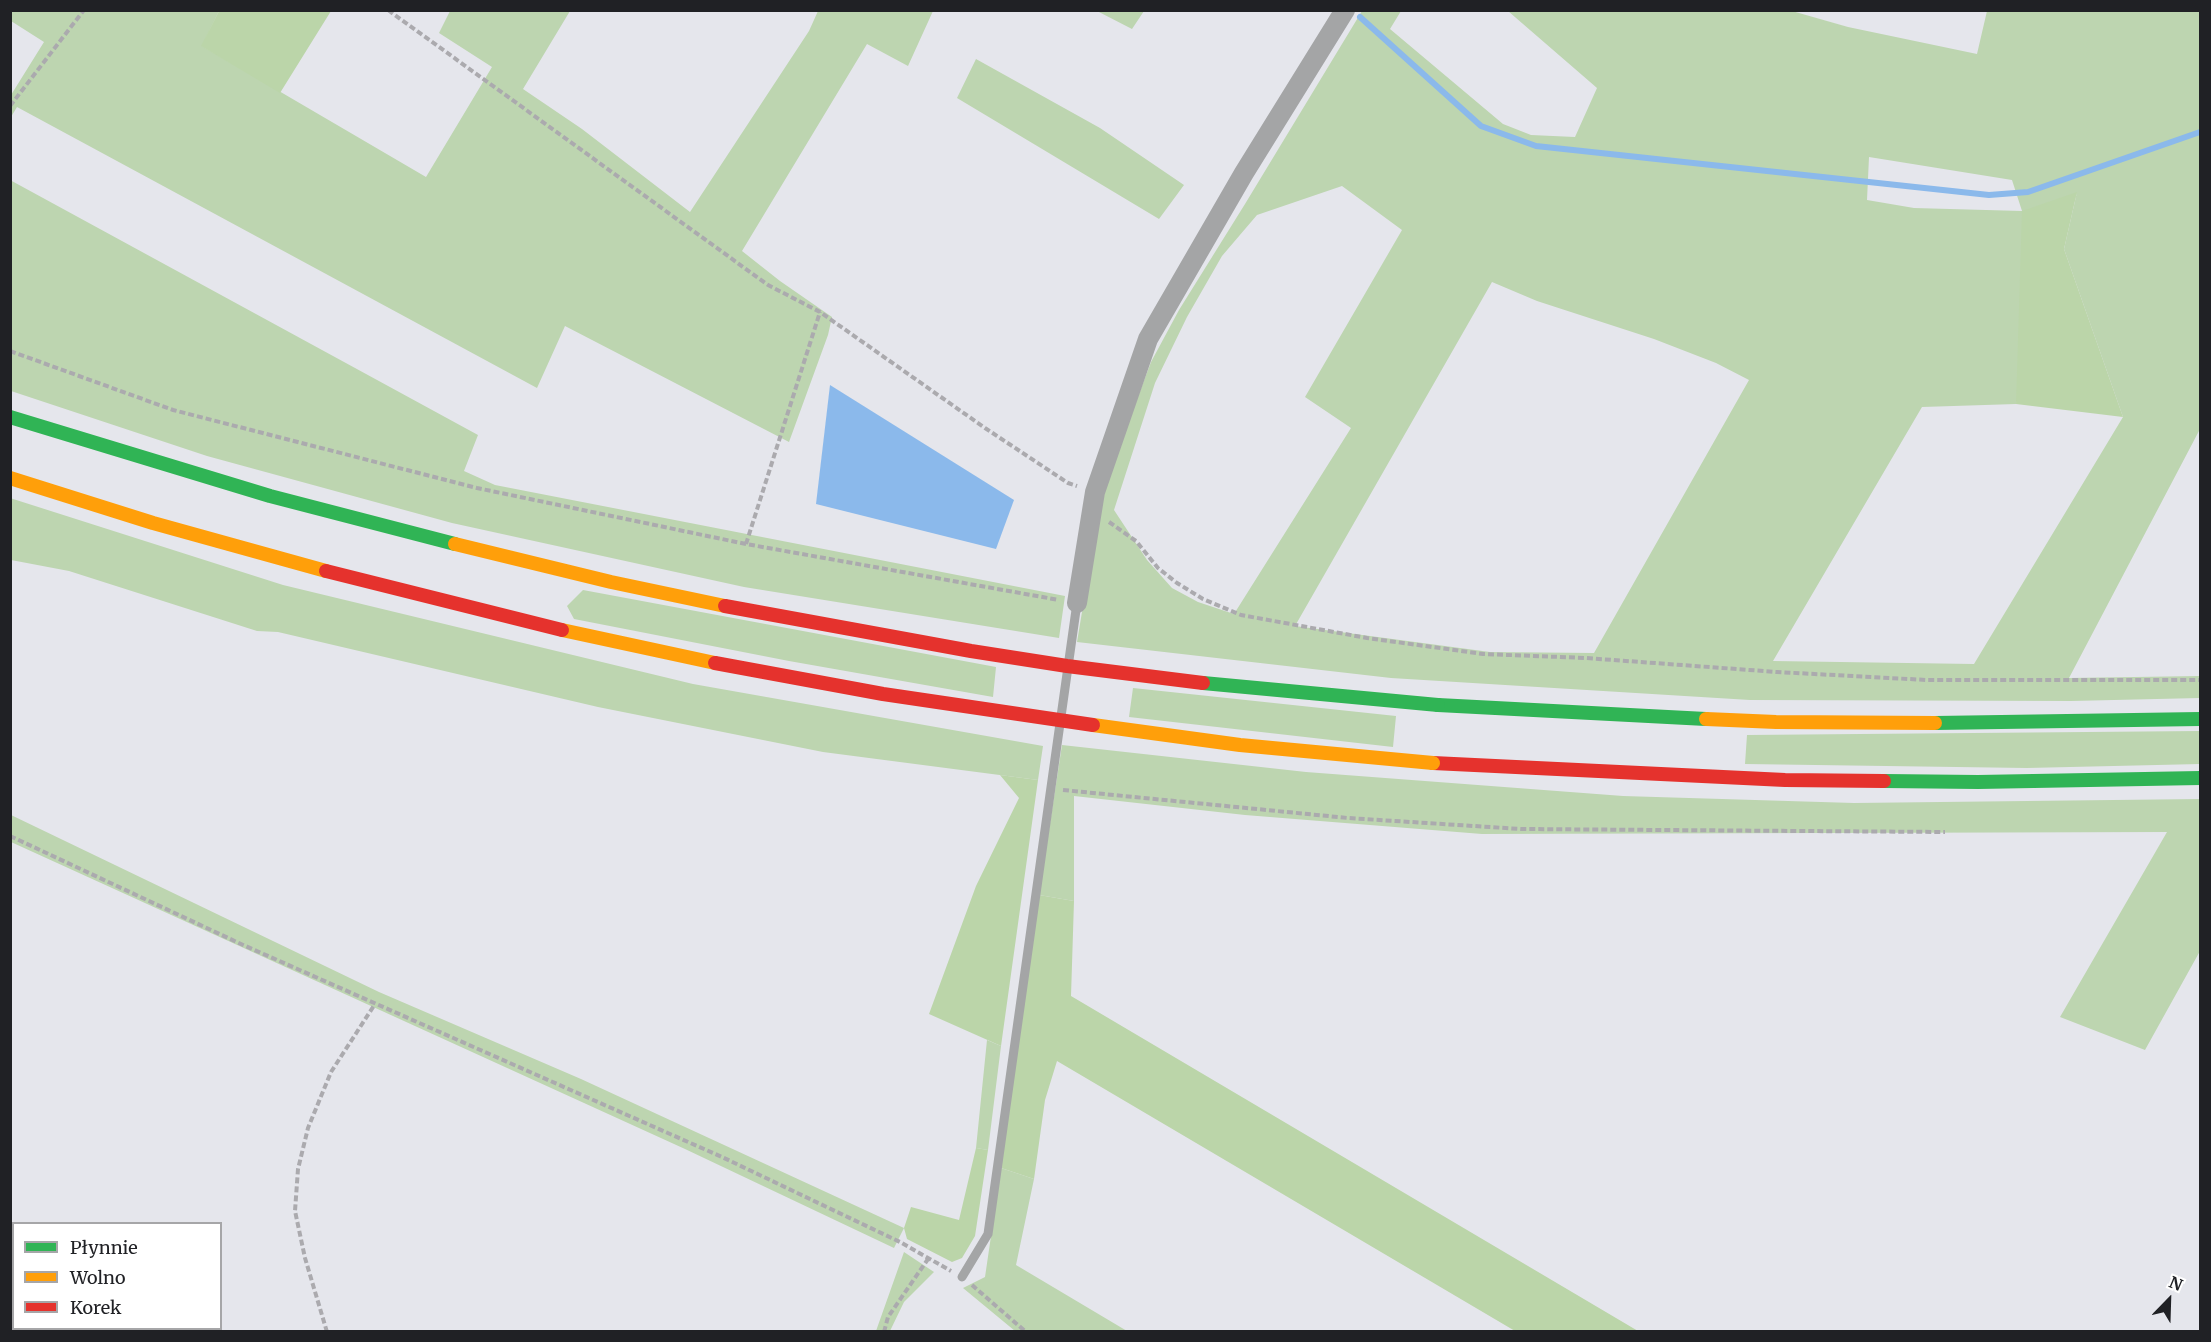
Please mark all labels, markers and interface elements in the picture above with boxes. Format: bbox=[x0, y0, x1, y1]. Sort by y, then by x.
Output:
legend bbox=[12, 1222, 222, 1330]
text: Płynnie bbox=[70, 1236, 138, 1259]
text: Wolno bbox=[70, 1266, 126, 1289]
north arrow bbox=[2139, 1270, 2199, 1330]
text: N bbox=[2166, 1272, 2186, 1295]
text: Korek bbox=[70, 1296, 121, 1319]

